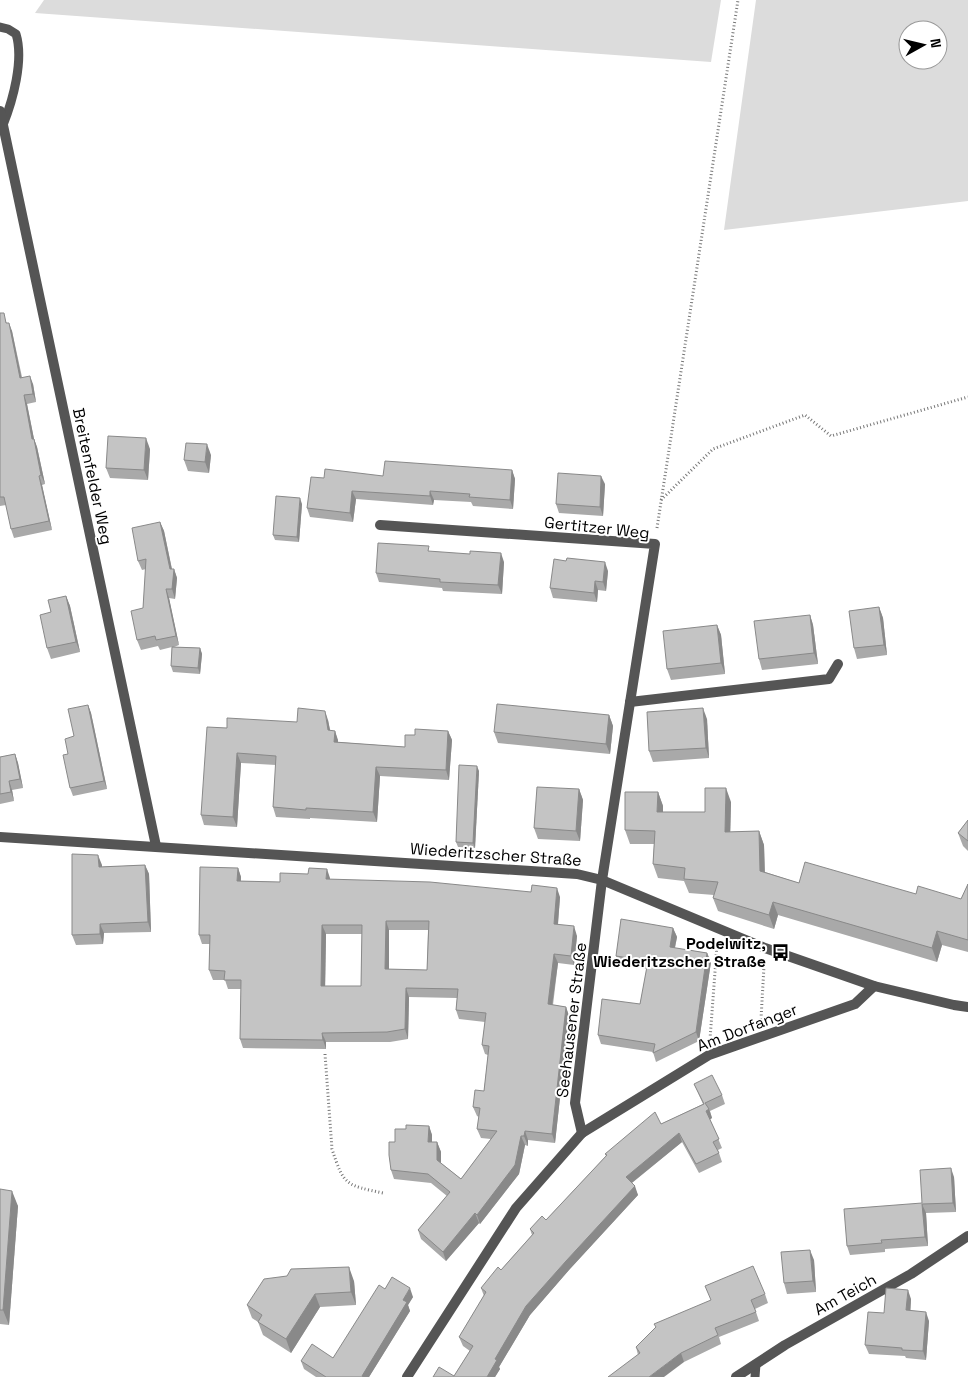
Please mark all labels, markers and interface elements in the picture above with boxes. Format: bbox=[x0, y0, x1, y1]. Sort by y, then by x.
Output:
north arrow bbox=[898, 20, 948, 70]
text: N bbox=[926, 37, 945, 49]
street label: Breitenfelder Weg bbox=[68, 406, 117, 546]
street label: Gertitzer Weg bbox=[543, 512, 651, 543]
street label: Wiederitzscher Straße bbox=[409, 838, 582, 871]
place label: Podelwitz, Wiederitzscher Straße bbox=[593, 933, 766, 972]
street label: Seehausener Straße bbox=[552, 941, 591, 1099]
bus stop icon: Podelwitz, Wiederitzscher Straße bbox=[770, 942, 790, 962]
street label: Am Dorfanger bbox=[694, 999, 801, 1056]
street label: Am Teich bbox=[810, 1269, 880, 1320]

